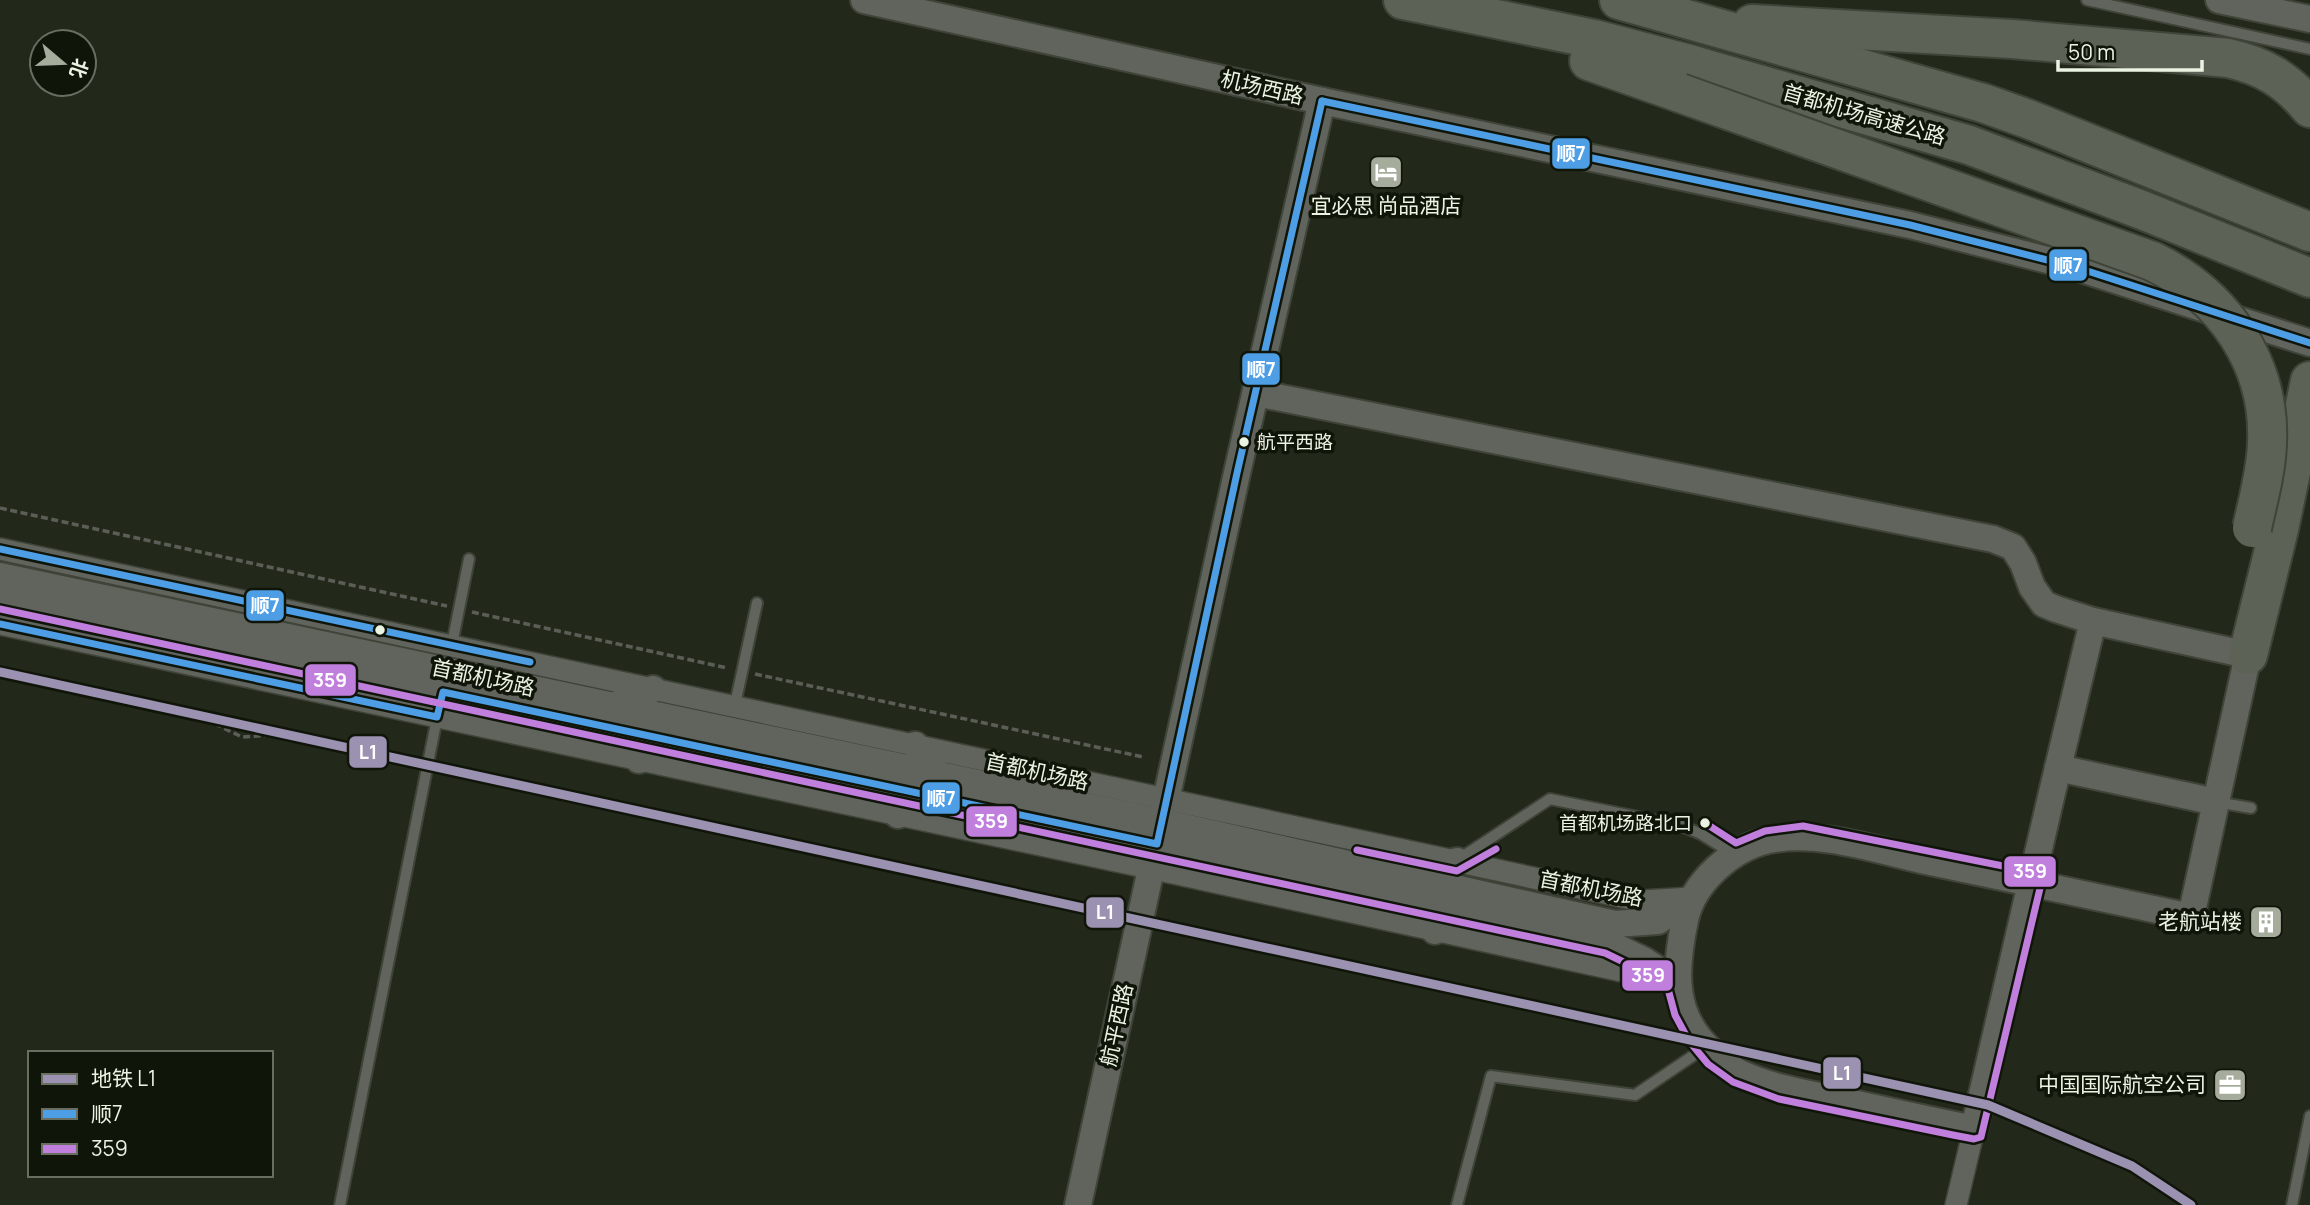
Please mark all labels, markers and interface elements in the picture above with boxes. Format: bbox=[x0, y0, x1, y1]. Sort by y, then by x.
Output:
north arrow bbox=[28, 28, 98, 98]
scale bar bbox=[2058, 28, 2202, 72]
text: 50 m bbox=[2068, 38, 2115, 66]
text: 北 bbox=[64, 55, 94, 82]
street label: 机场西路 bbox=[1218, 64, 1306, 110]
street label: 首都机场高速公路 bbox=[1780, 77, 1949, 151]
line badge: 顺7 bbox=[1551, 137, 1591, 170]
text: 顺7 bbox=[1556, 140, 1586, 166]
hotel icon: 宜必思 尚品酒店 bbox=[1367, 153, 1405, 191]
place label: 宜必思 尚品酒店 bbox=[1310, 191, 1462, 219]
line badge: 顺7 bbox=[2048, 248, 2088, 282]
text: 顺7 bbox=[2053, 252, 2083, 278]
line badge: 顺7 bbox=[1241, 352, 1281, 386]
text: 顺7 bbox=[1246, 356, 1276, 382]
place label: 航平西路 bbox=[1257, 429, 1333, 455]
marker: 航平西路 bbox=[1237, 435, 1251, 449]
line badge: 顺7 bbox=[245, 589, 285, 622]
text: 顺7 bbox=[250, 592, 280, 618]
unlabelled marker bbox=[373, 623, 387, 637]
street label: 首都机场路 bbox=[429, 652, 537, 702]
line badge: 359 bbox=[304, 663, 357, 697]
text: 359 bbox=[313, 667, 347, 693]
line badge: L1 bbox=[348, 735, 388, 769]
text: L1 bbox=[359, 739, 377, 765]
street label: 首都机场路 bbox=[983, 746, 1091, 796]
line badge: 顺7 bbox=[921, 781, 961, 815]
text: 顺7 bbox=[926, 785, 956, 811]
line badge: 359 bbox=[965, 805, 1018, 838]
text: 359 bbox=[974, 808, 1008, 834]
place label: 首都机场路北口 bbox=[1559, 810, 1692, 836]
marker: 首都机场路北口 bbox=[1698, 816, 1712, 830]
line badge: 359 bbox=[2003, 855, 2057, 888]
text: 359 bbox=[2013, 858, 2047, 884]
street label: 首都机场路 bbox=[1537, 864, 1645, 912]
line badge: L1 bbox=[1085, 896, 1125, 929]
text: L1 bbox=[1096, 899, 1114, 925]
building icon: 老航站楼 bbox=[2247, 903, 2285, 941]
place label: 老航站楼 bbox=[2158, 907, 2242, 935]
line badge: 359 bbox=[1621, 959, 1674, 992]
text: 359 bbox=[1631, 962, 1665, 988]
street label: 航平西路 bbox=[1094, 981, 1138, 1069]
legend bbox=[28, 1051, 273, 1177]
line badge: L1 bbox=[1822, 1056, 1862, 1090]
text: L1 bbox=[1833, 1060, 1851, 1086]
text: 地铁 L1 bbox=[91, 1064, 156, 1092]
office icon: 中国国际航空公司 bbox=[2211, 1066, 2249, 1104]
place label: 中国国际航空公司 bbox=[2038, 1070, 2206, 1098]
text: 顺7 bbox=[91, 1099, 123, 1127]
text: 359 bbox=[91, 1134, 128, 1162]

